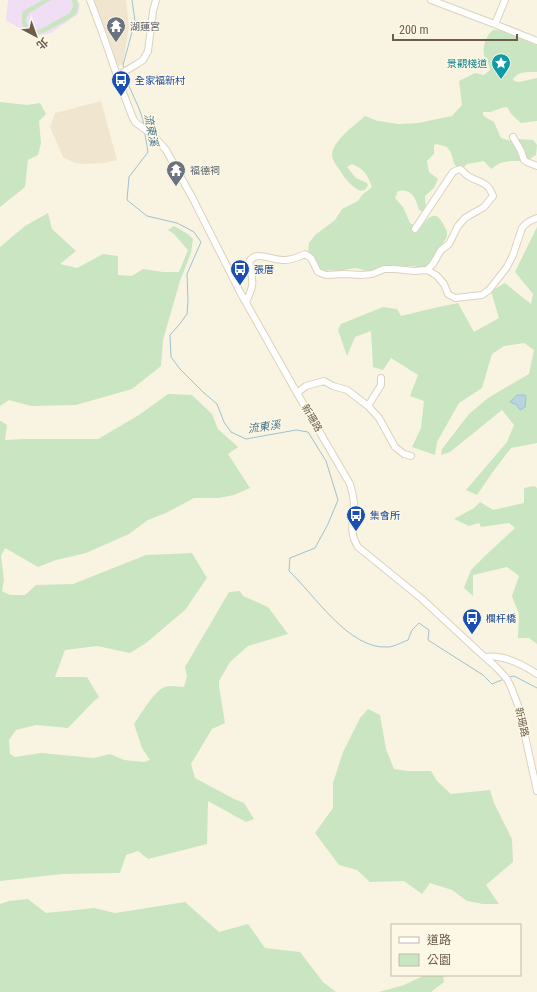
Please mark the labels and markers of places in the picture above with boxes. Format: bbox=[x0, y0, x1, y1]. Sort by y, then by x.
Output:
temple icon: 湖蓮宮 bbox=[105, 15, 127, 43]
place label: 湖蓮宮 bbox=[130, 21, 160, 32]
place icon: 景觀棧道 bbox=[490, 52, 512, 80]
place label: 景觀棧道 bbox=[447, 58, 487, 69]
bus stop icon: 全家福新村 bbox=[110, 69, 132, 97]
place label: 全家福新村 bbox=[135, 75, 185, 86]
temple icon: 福德祠 bbox=[165, 159, 187, 187]
place label: 福德祠 bbox=[190, 165, 220, 176]
bus stop icon: 張厝 bbox=[229, 258, 251, 286]
place label: 張厝 bbox=[254, 264, 274, 275]
bus stop icon: 集會所 bbox=[345, 504, 367, 532]
place label: 集會所 bbox=[370, 510, 400, 521]
bus stop icon: 欄杆橋 bbox=[461, 607, 483, 635]
place label: 欄杆橋 bbox=[486, 613, 516, 624]

